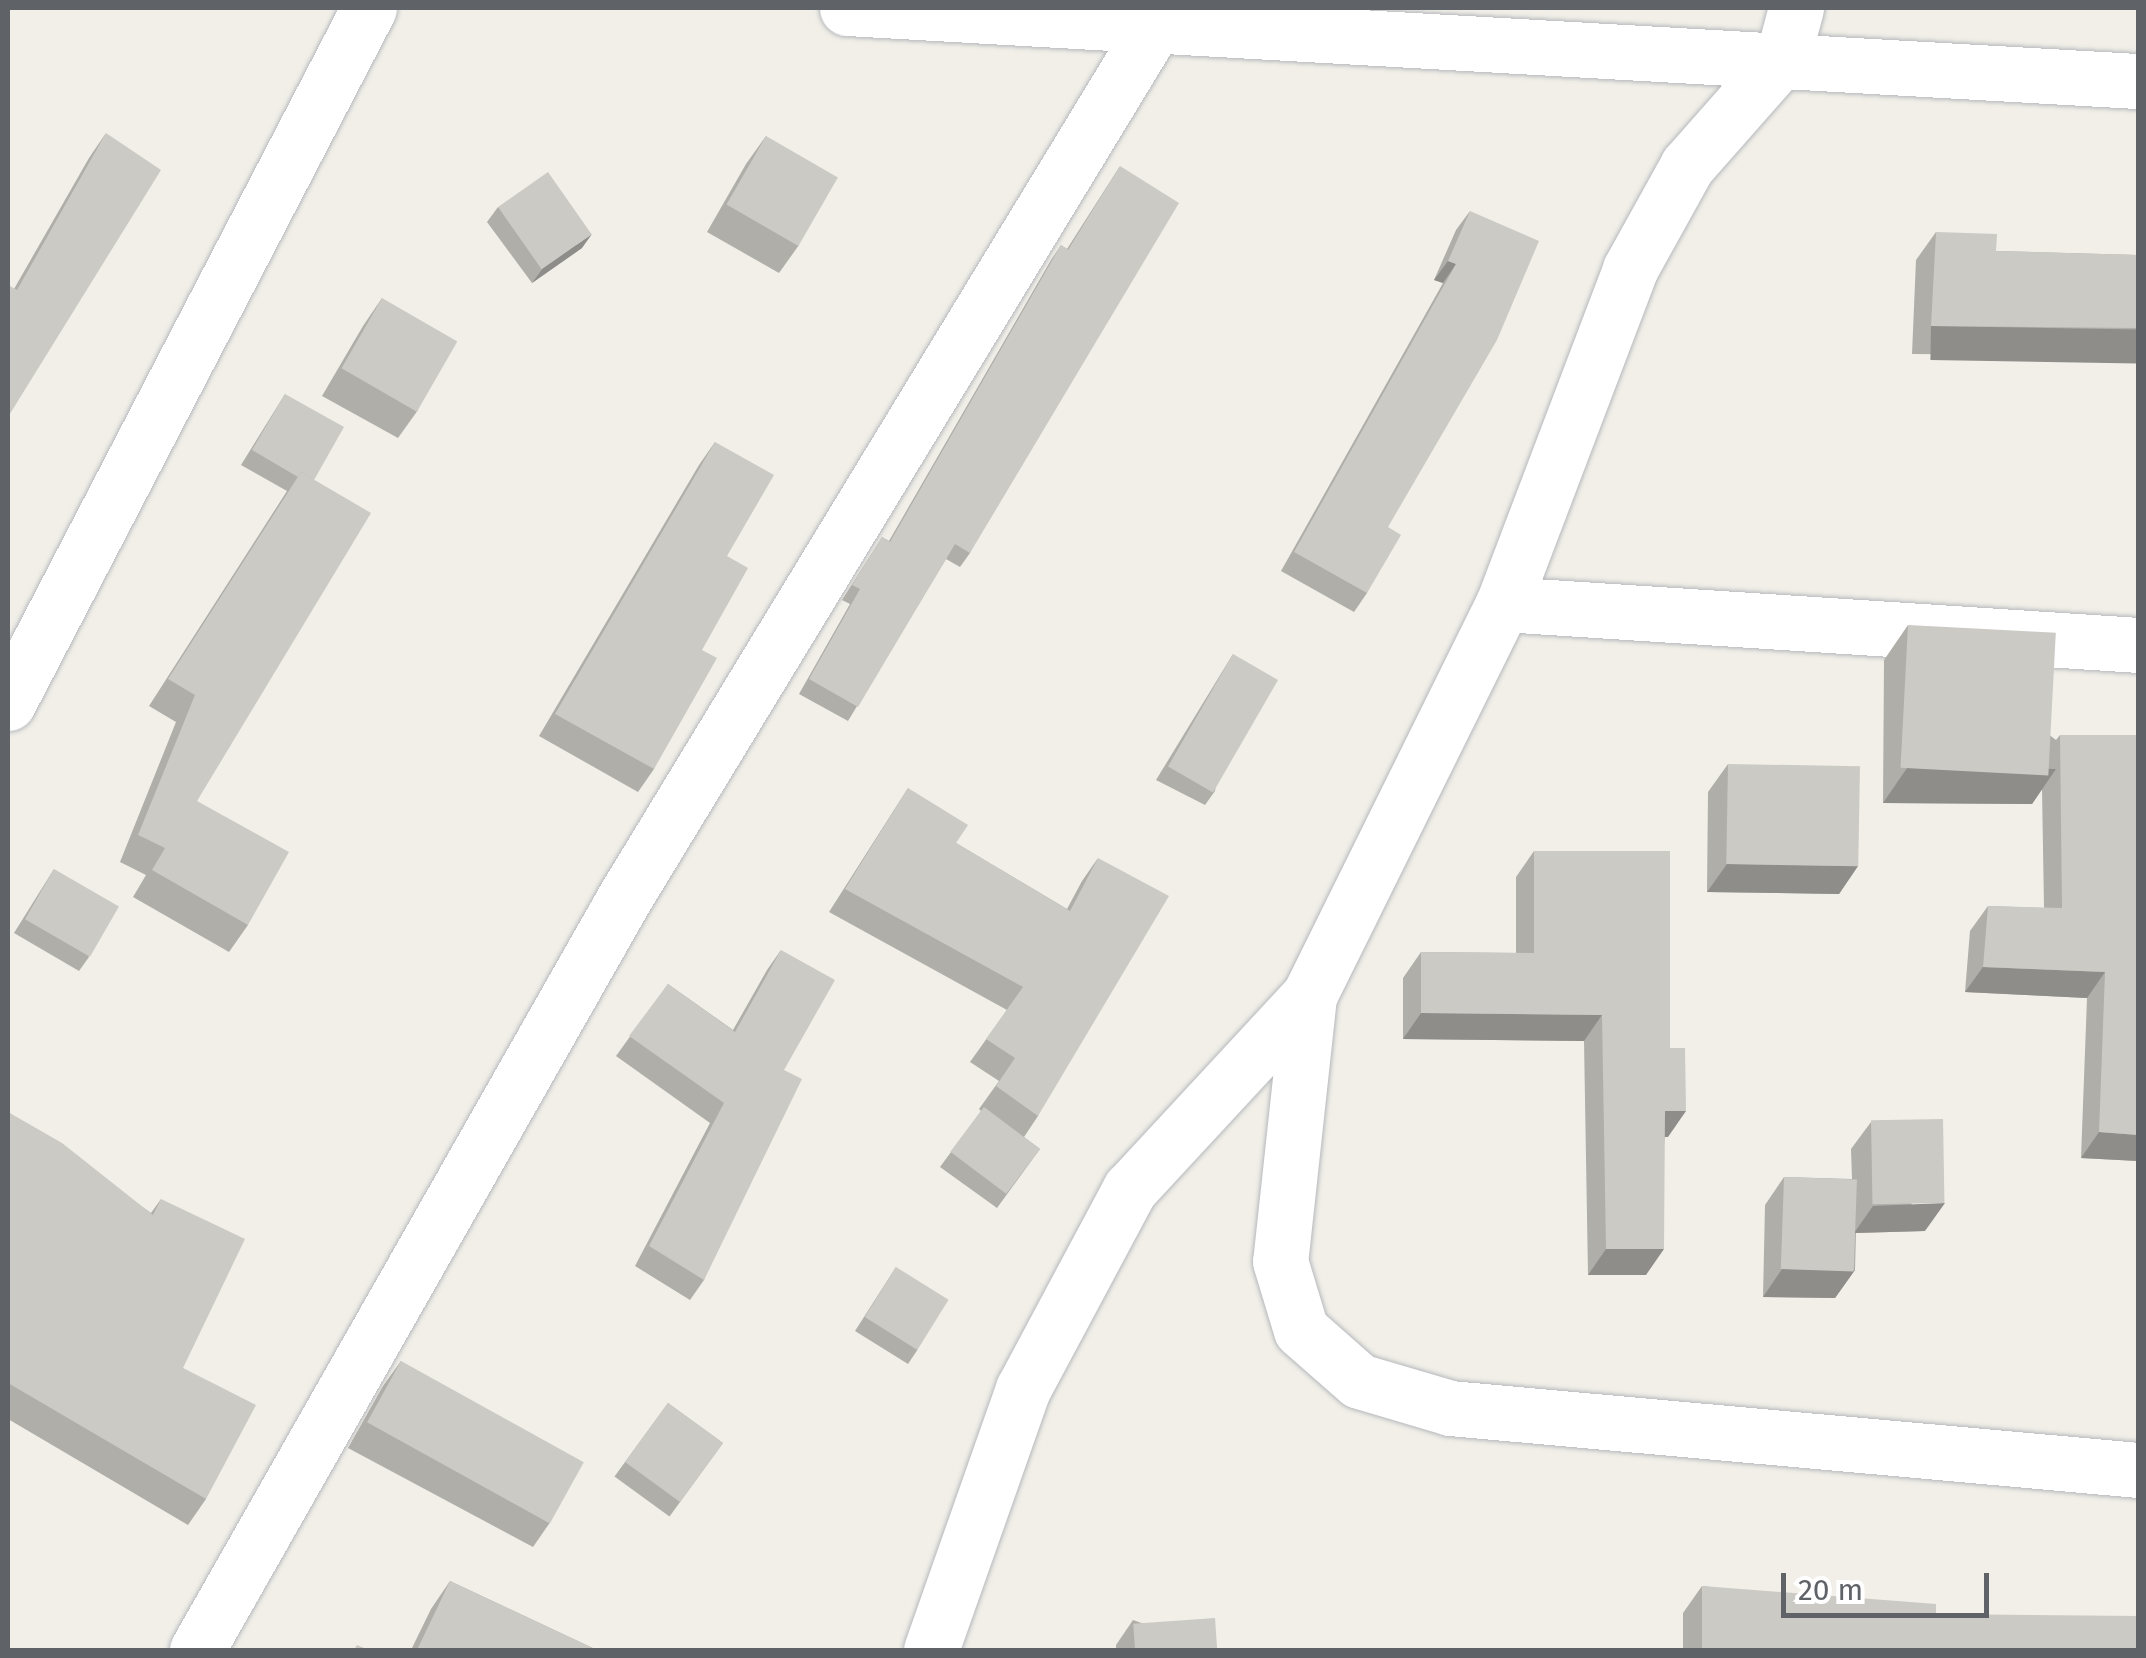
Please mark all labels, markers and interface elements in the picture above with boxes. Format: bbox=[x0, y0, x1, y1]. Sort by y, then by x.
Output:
scale bar bbox=[1786, 1553, 1994, 1615]
text: 20 m bbox=[1798, 1572, 1863, 1608]

